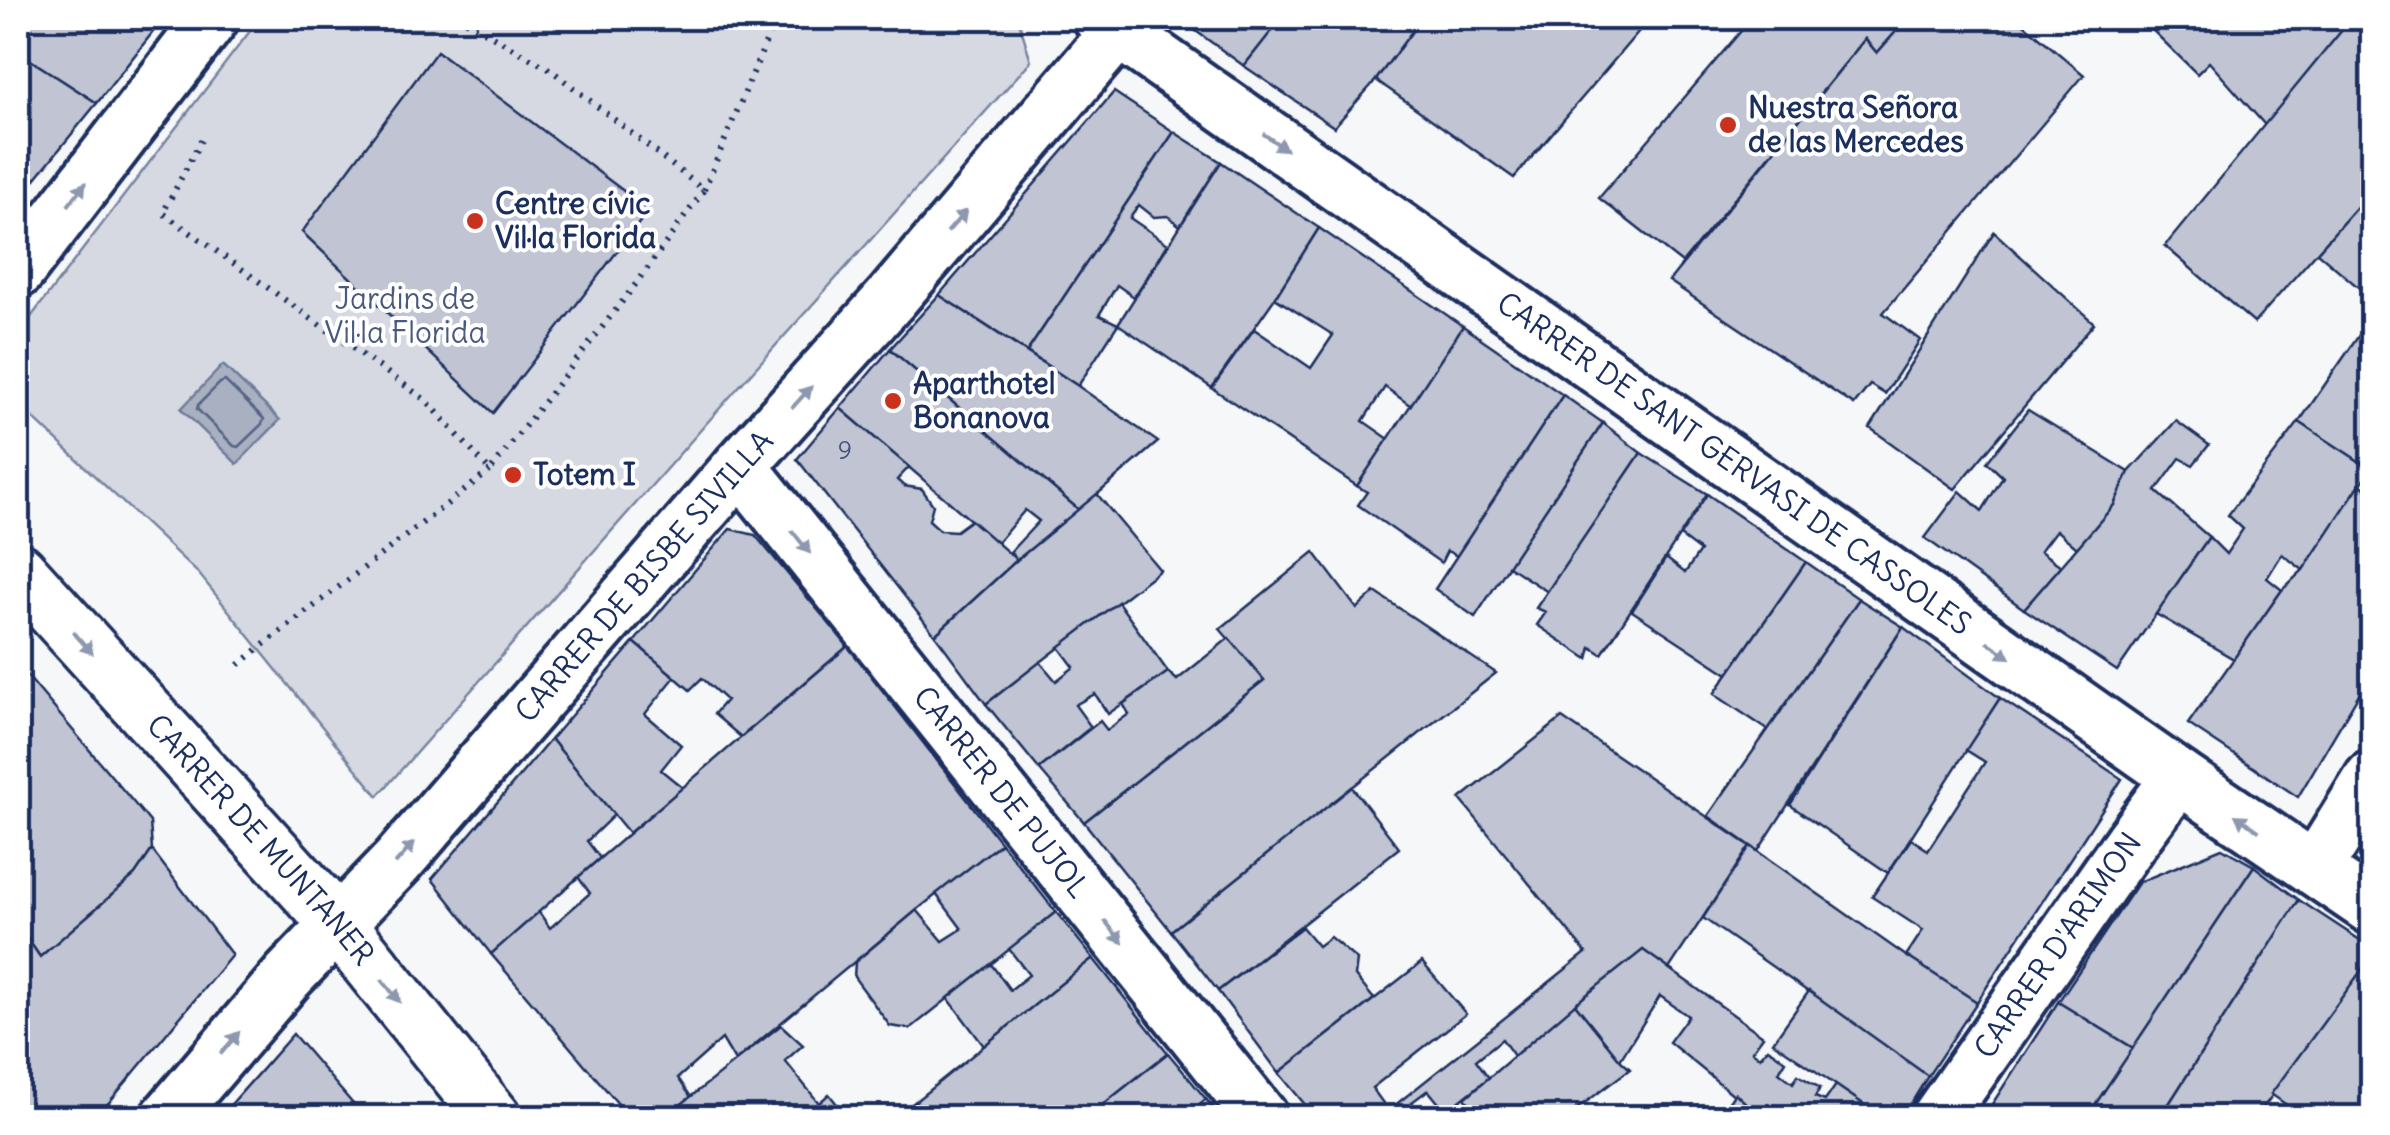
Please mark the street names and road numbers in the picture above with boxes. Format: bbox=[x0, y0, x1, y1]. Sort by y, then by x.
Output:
street label: CARRER DE SANT GERVASI DE CASSOLES bbox=[1490, 283, 1979, 643]
street label: CARRER DE BISBE SIVILLA bbox=[507, 422, 781, 730]
street label: CARRER DE PUJOL bbox=[906, 678, 1098, 905]
street label: CARRER DE MUNTANER bbox=[139, 706, 383, 972]
street label: CARRER D'ARIMON bbox=[1965, 825, 2149, 1065]

